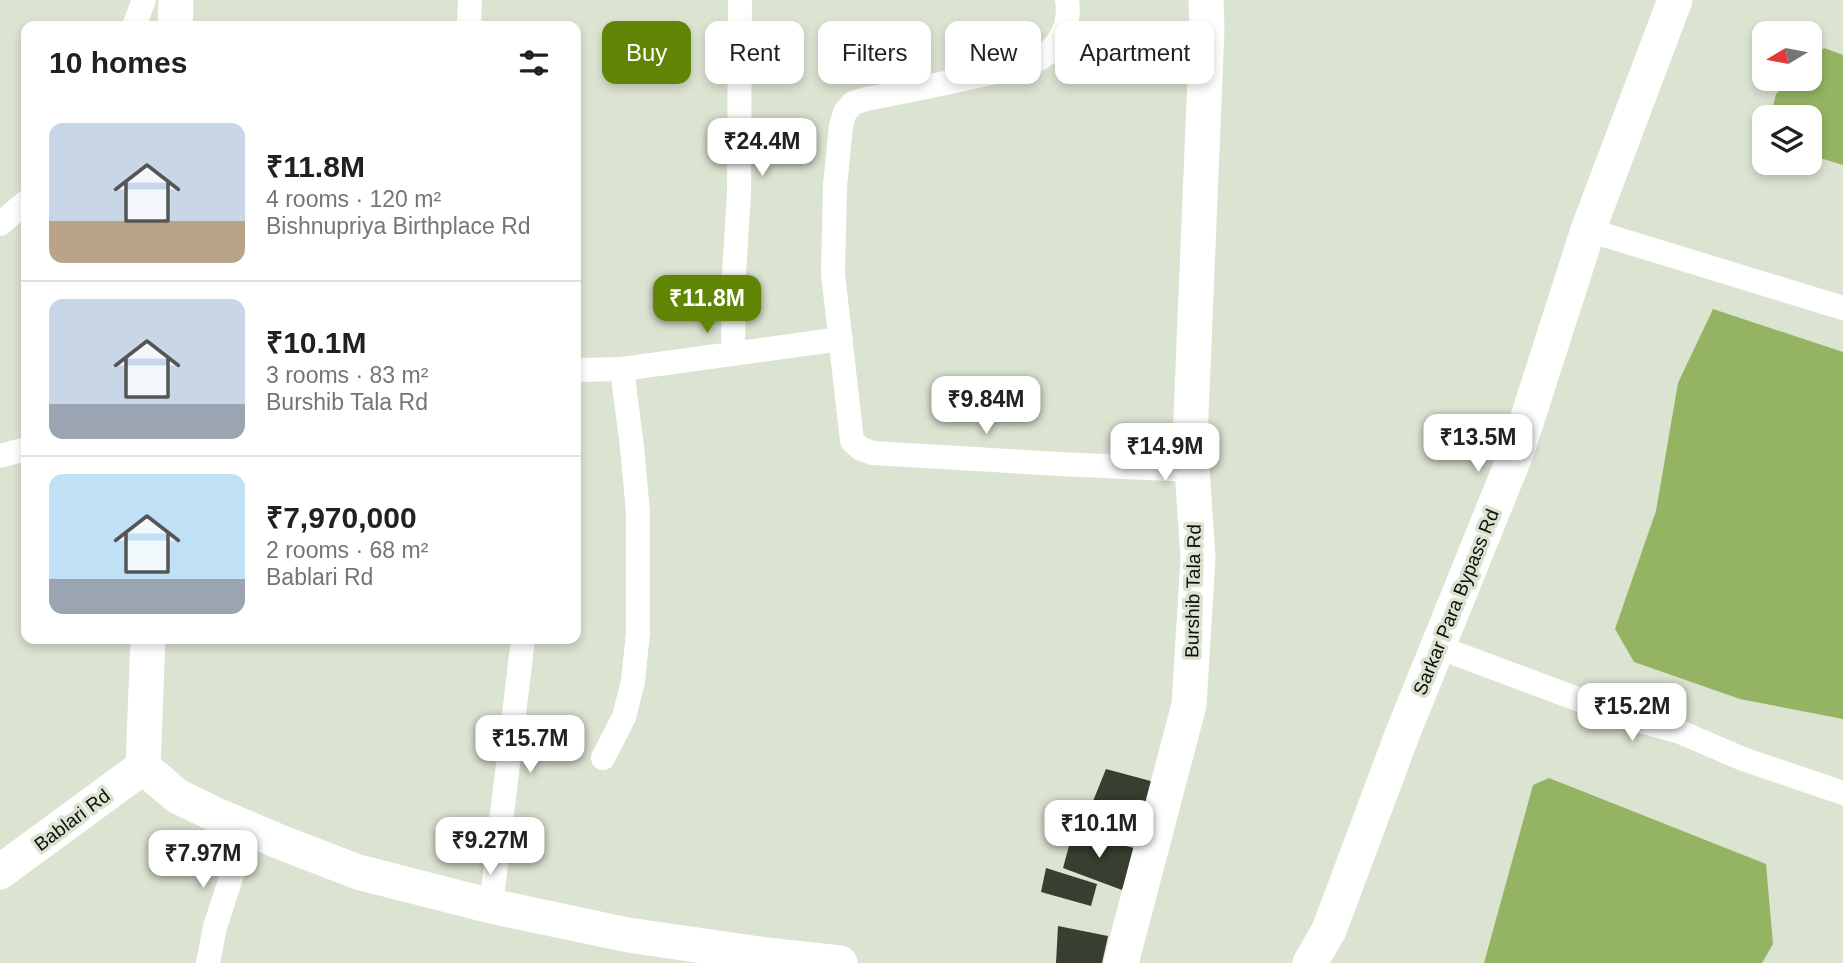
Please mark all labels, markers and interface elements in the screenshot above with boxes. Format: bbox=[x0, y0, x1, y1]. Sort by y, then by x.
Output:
chip: Buy bbox=[602, 21, 691, 84]
chip: Rent bbox=[705, 21, 804, 84]
chip: Filters bbox=[818, 21, 931, 84]
chip: New bbox=[945, 21, 1041, 84]
chip: Apartment bbox=[1055, 21, 1214, 84]
north arrow bbox=[1752, 21, 1822, 91]
map controls bbox=[1752, 21, 1822, 175]
icon: filters bbox=[515, 44, 553, 82]
text: 10 homes bbox=[49, 46, 187, 79]
button: layers bbox=[1752, 105, 1822, 175]
pin: ₹24.4M bbox=[705, 118, 819, 178]
text: ₹24.4M bbox=[723, 128, 801, 154]
text: ₹11.8M bbox=[266, 150, 365, 183]
icon: home bbox=[105, 151, 189, 235]
text: 4 rooms · 120 m² bbox=[266, 186, 441, 212]
text: Bishnupriya Birthplace Rd bbox=[266, 213, 531, 239]
pin: ₹11.8M bbox=[650, 276, 764, 335]
text: ₹11.8M bbox=[669, 285, 745, 311]
text: ₹10.1M bbox=[266, 326, 367, 359]
icon: home bbox=[105, 327, 189, 411]
text: 3 rooms · 83 m² bbox=[266, 362, 428, 388]
pin: ₹9.84M bbox=[929, 376, 1043, 436]
text: ₹9.84M bbox=[947, 386, 1025, 412]
text: Burshib Tala Rd bbox=[266, 389, 428, 415]
pin: ₹13.5M bbox=[1421, 414, 1535, 474]
pin: ₹14.9M bbox=[1108, 424, 1222, 483]
text: ₹13.5M bbox=[1439, 424, 1517, 450]
text: ₹14.9M bbox=[1126, 433, 1204, 459]
text: ₹7,970,000 bbox=[266, 501, 417, 534]
icon: home bbox=[105, 502, 189, 586]
street label: Sarkar Para Bypass Rd bbox=[1409, 506, 1503, 698]
street label: Burshib Tala Rd bbox=[1181, 524, 1205, 658]
text: 2 rooms · 68 m² bbox=[266, 537, 428, 563]
text: Bablari Rd bbox=[266, 564, 373, 590]
pin: ₹15.2M bbox=[1575, 684, 1689, 743]
text: ₹15.2M bbox=[1593, 693, 1671, 719]
pin: ₹15.7M bbox=[473, 716, 587, 775]
text: ₹15.7M bbox=[491, 725, 569, 751]
street label: Bablari Rd bbox=[30, 785, 114, 855]
pin: ₹10.1M bbox=[1042, 800, 1156, 860]
text: ₹10.1M bbox=[1060, 810, 1138, 836]
pin: ₹9.27M bbox=[433, 818, 547, 877]
text: ₹9.27M bbox=[451, 827, 529, 853]
pin: ₹7.97M bbox=[146, 830, 260, 890]
text: ₹7.97M bbox=[164, 840, 242, 866]

